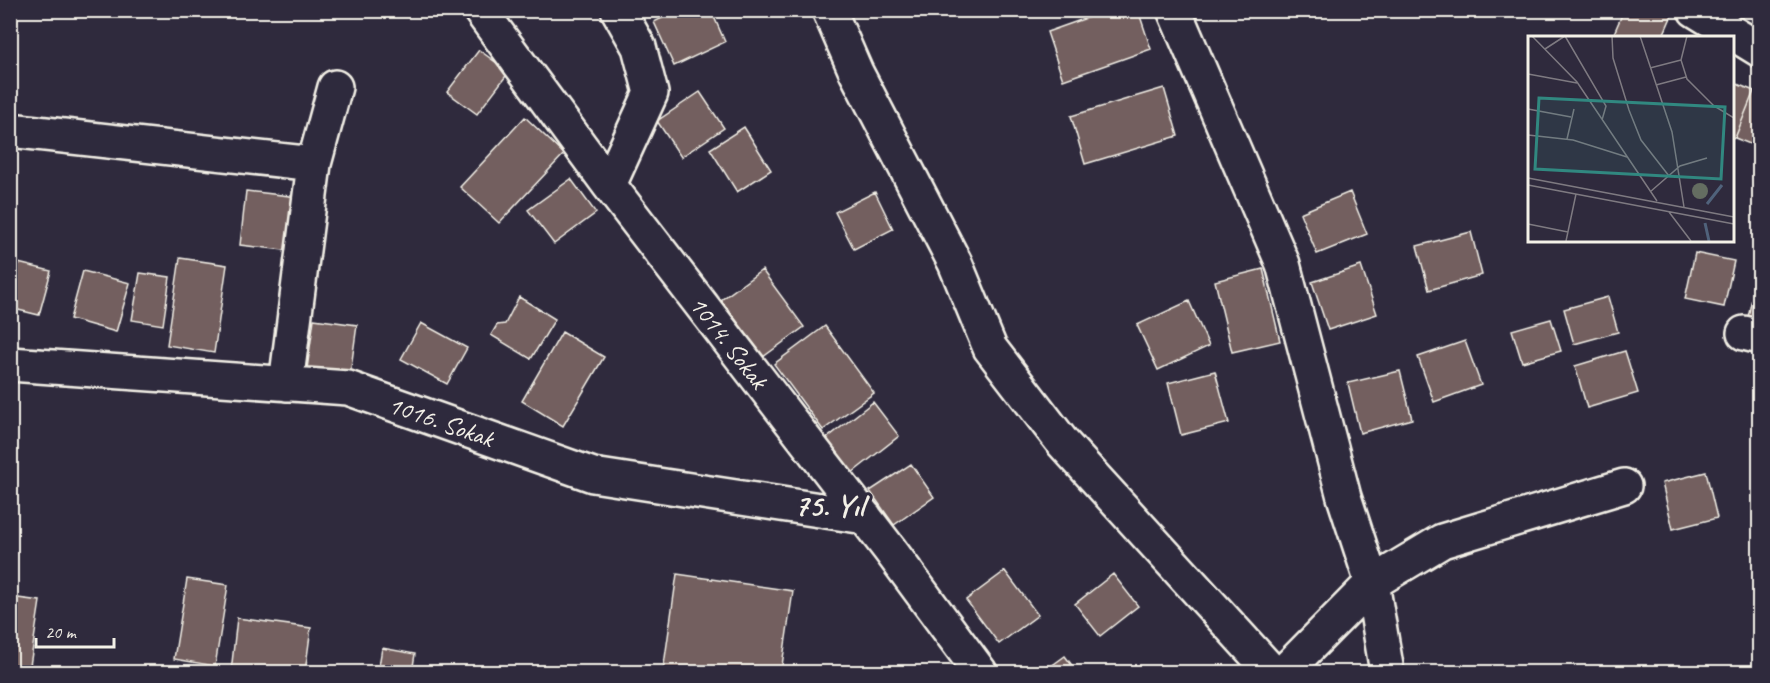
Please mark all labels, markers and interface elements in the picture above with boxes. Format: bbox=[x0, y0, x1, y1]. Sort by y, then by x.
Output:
inset map bbox=[1528, 36, 1734, 242]
street label: 1014. Sokak bbox=[682, 289, 776, 397]
street label: 1016. Sokak bbox=[384, 388, 499, 455]
district label: 75. Yıl bbox=[794, 485, 870, 526]
scale bar bbox=[36, 611, 114, 649]
text: 20 m bbox=[45, 621, 78, 643]

